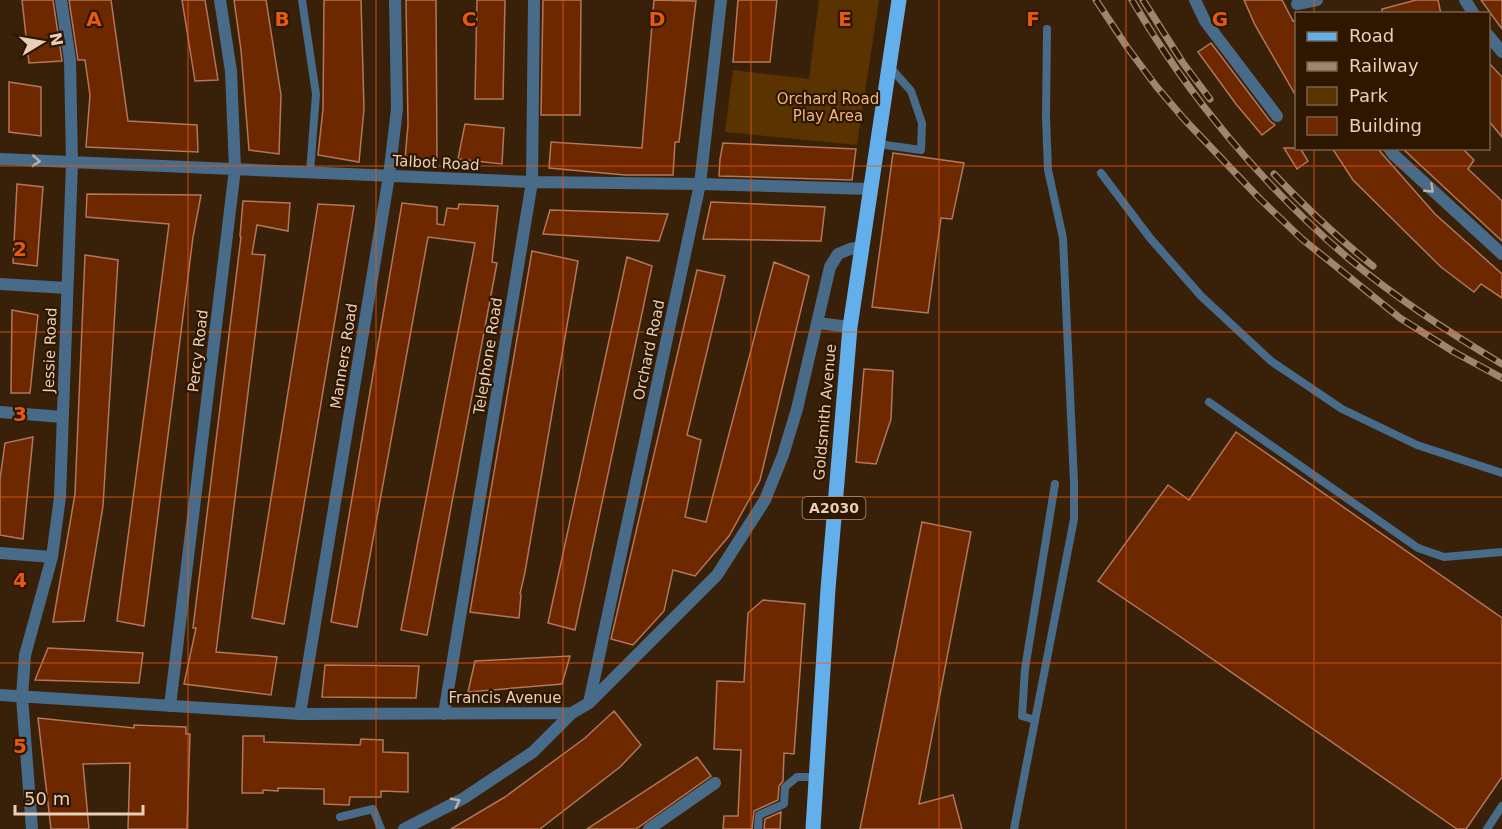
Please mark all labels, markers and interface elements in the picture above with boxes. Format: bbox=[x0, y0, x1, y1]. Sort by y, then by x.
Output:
text: A bbox=[86, 7, 102, 31]
text: B bbox=[274, 7, 290, 31]
text: C bbox=[462, 7, 476, 31]
text: D bbox=[649, 7, 665, 31]
text: E bbox=[838, 7, 852, 31]
text: F bbox=[1026, 7, 1040, 31]
text: G bbox=[1212, 7, 1228, 31]
north arrow bbox=[12, 12, 72, 72]
legend bbox=[1295, 12, 1490, 150]
text: Road bbox=[1349, 25, 1394, 46]
text: N bbox=[46, 31, 67, 48]
text: Railway bbox=[1349, 55, 1419, 76]
text: Park bbox=[1349, 85, 1388, 106]
park label: Orchard Road Play Area bbox=[777, 90, 879, 125]
text: Building bbox=[1349, 115, 1422, 136]
street label: Talbot Road bbox=[391, 152, 480, 174]
one-way arrow bbox=[31, 155, 40, 168]
one-way arrow bbox=[1424, 182, 1434, 193]
text: 2 bbox=[13, 237, 27, 261]
street label: Telephone Road bbox=[470, 296, 506, 417]
street label: Orchard Road bbox=[630, 298, 668, 402]
street label: Manners Road bbox=[327, 302, 361, 410]
street label: Jessie Road bbox=[39, 307, 60, 394]
street label: Percy Road bbox=[184, 309, 212, 393]
street label: Goldsmith Avenue bbox=[810, 343, 840, 481]
text: 3 bbox=[13, 402, 27, 426]
road number: A2030 bbox=[802, 497, 866, 519]
text: 4 bbox=[13, 568, 27, 592]
street label: Francis Avenue bbox=[448, 689, 562, 707]
text: 5 bbox=[13, 734, 27, 758]
scale bar bbox=[15, 778, 142, 816]
text: 50 m bbox=[24, 788, 70, 809]
one-way arrow bbox=[450, 798, 461, 810]

